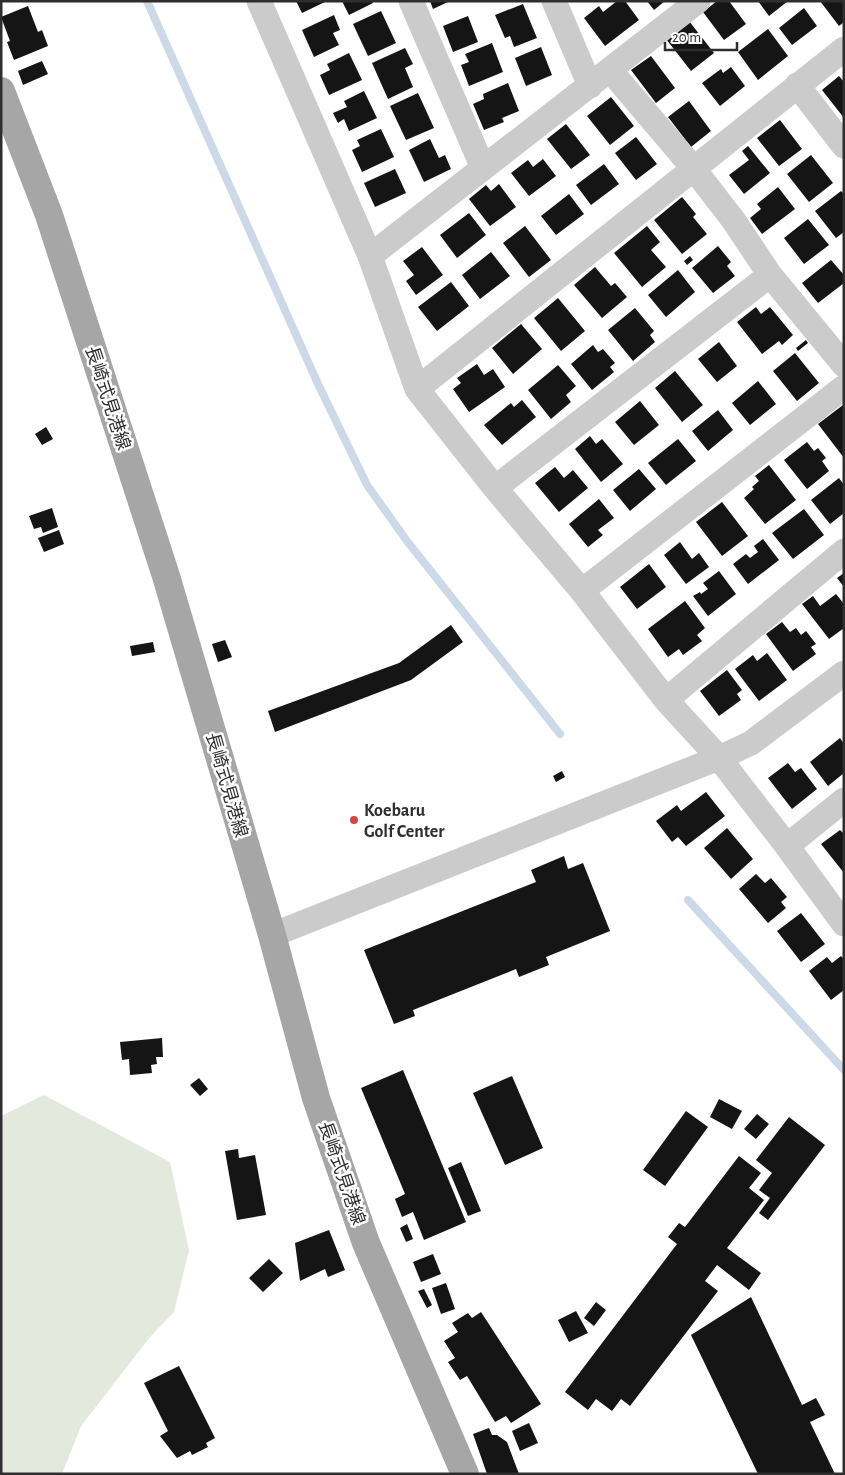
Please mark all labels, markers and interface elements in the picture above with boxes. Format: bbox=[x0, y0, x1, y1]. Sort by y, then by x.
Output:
scale bar bbox=[665, 20, 738, 52]
text: 20 m bbox=[672, 30, 701, 45]
street label: 長崎式見港線 bbox=[82, 344, 134, 452]
street label: 長崎式見港線 bbox=[203, 730, 251, 840]
place label: Koebaru Golf Center bbox=[364, 802, 445, 841]
marker: Koebaru Golf Center bbox=[348, 814, 360, 826]
street label: 長崎式見港線 bbox=[315, 1119, 369, 1227]

